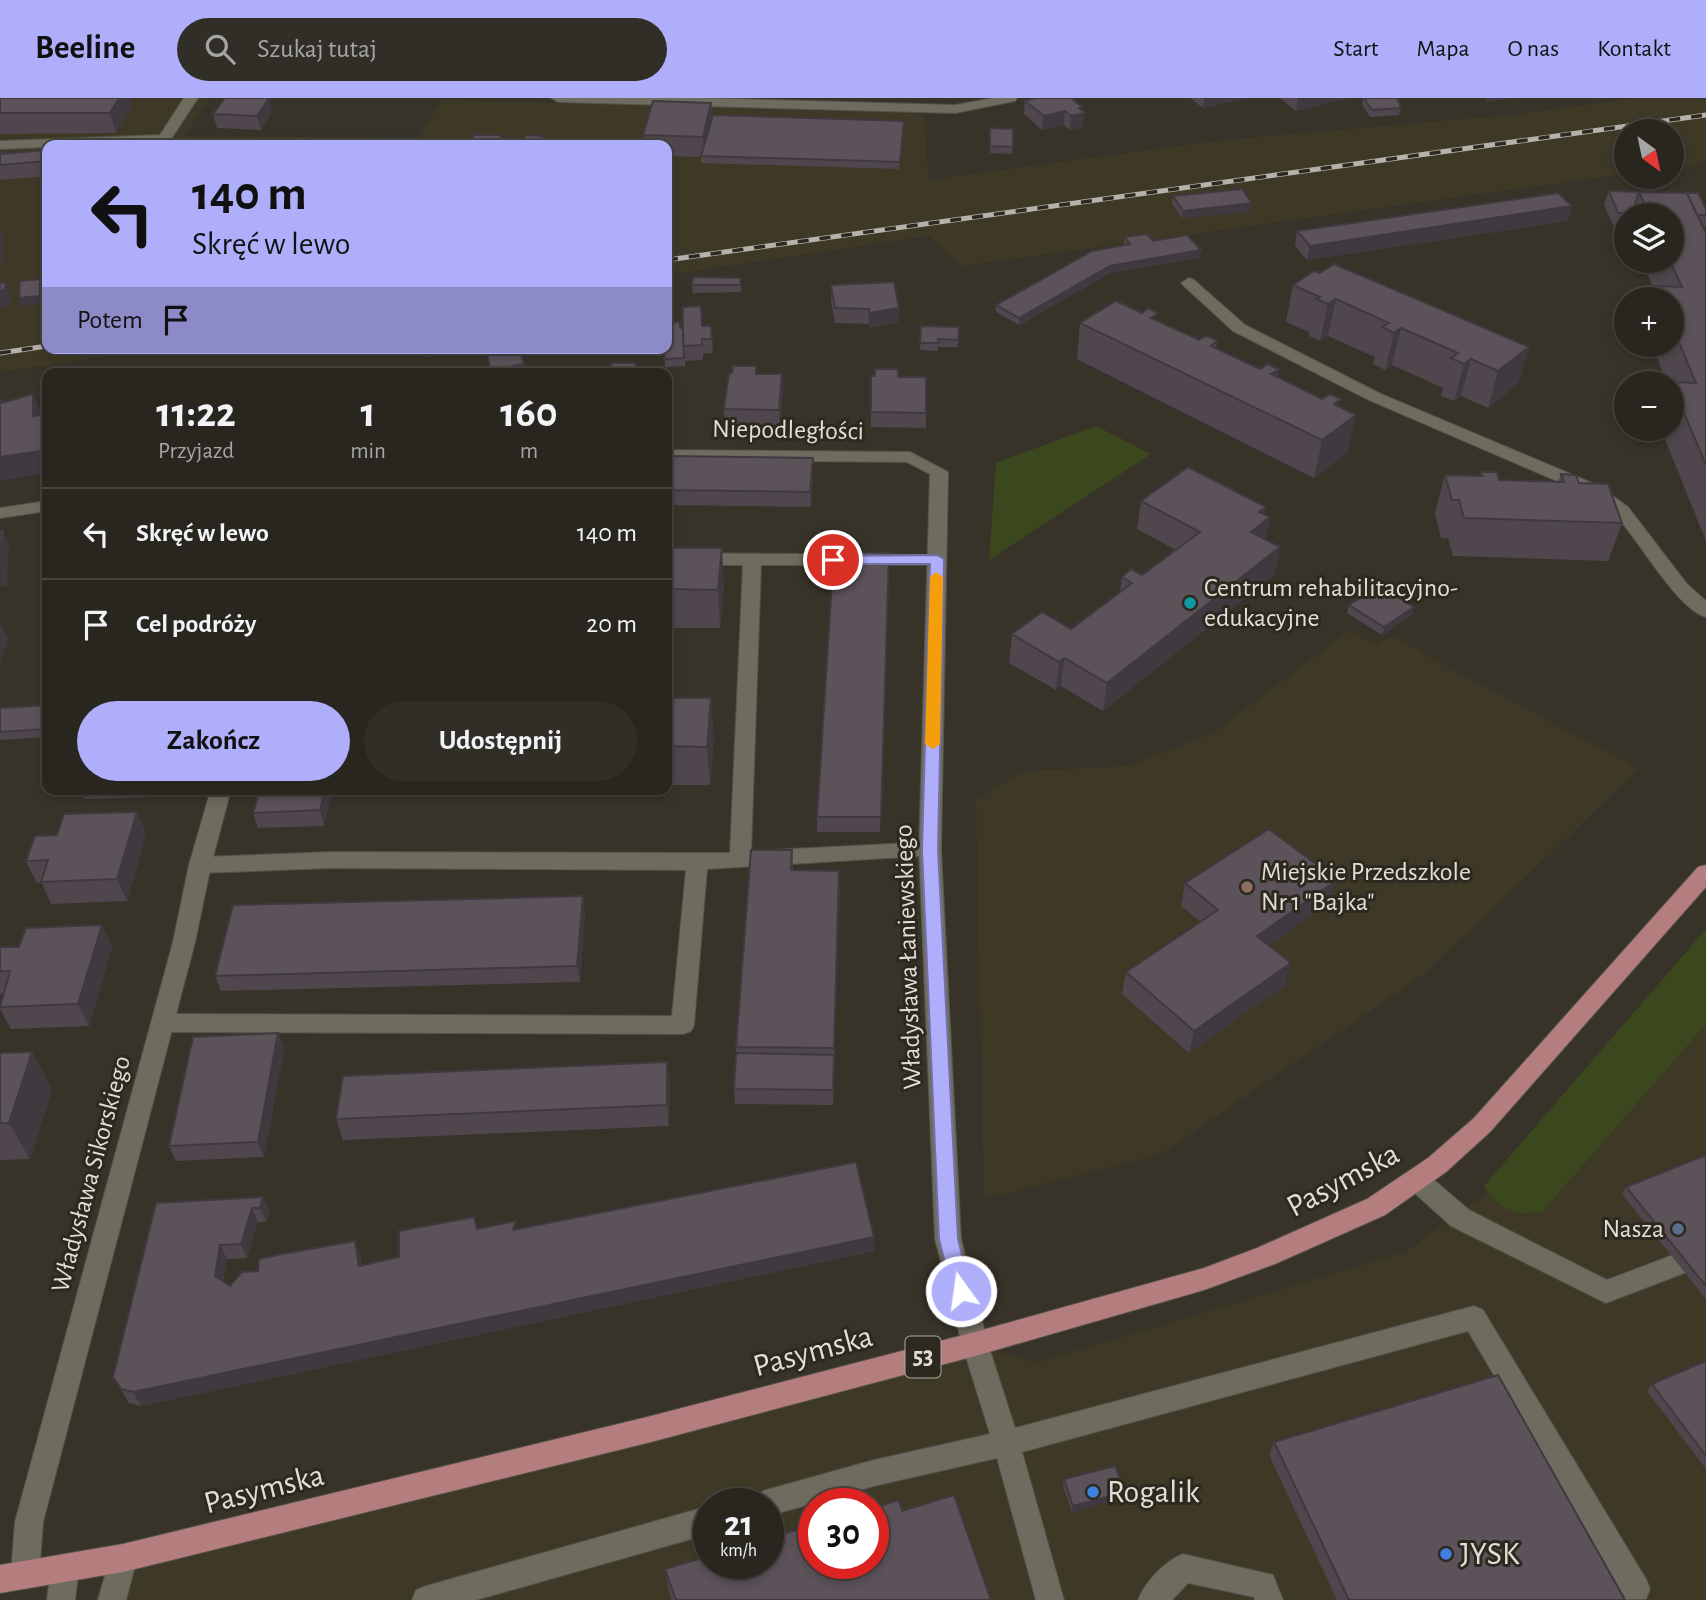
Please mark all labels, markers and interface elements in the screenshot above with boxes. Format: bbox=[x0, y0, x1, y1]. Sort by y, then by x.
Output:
search box bbox=[177, 18, 667, 81]
icon: search bbox=[201, 30, 239, 68]
text: Beeline bbox=[35, 32, 135, 65]
text: Szukaj tutaj bbox=[257, 36, 377, 62]
text: Start bbox=[1333, 37, 1378, 61]
text: Mapa bbox=[1416, 37, 1470, 61]
text: O nas bbox=[1508, 37, 1559, 61]
text: Kontakt bbox=[1597, 37, 1671, 61]
north arrow bbox=[1614, 119, 1684, 189]
map controls bbox=[1614, 119, 1684, 441]
icon: left bbox=[77, 168, 168, 259]
text: 140 m bbox=[192, 170, 307, 219]
button: layers bbox=[1614, 203, 1684, 273]
text: Skręć w lewo bbox=[192, 228, 350, 260]
button: + bbox=[1614, 287, 1684, 357]
icon: arrive bbox=[157, 301, 195, 339]
text: Potem bbox=[77, 307, 143, 333]
button: − bbox=[1614, 371, 1684, 441]
text: 11:22 bbox=[156, 392, 236, 434]
text: 1 bbox=[360, 392, 376, 434]
text: 160 bbox=[500, 392, 558, 434]
street label: Niepodległości bbox=[712, 416, 864, 444]
text: Przyjazd bbox=[158, 440, 234, 463]
text: min bbox=[350, 440, 386, 463]
text: m bbox=[520, 440, 538, 463]
icon: left bbox=[77, 515, 115, 553]
text: Skręć w lewo bbox=[136, 520, 269, 546]
text: 140 m bbox=[577, 520, 637, 546]
pin bbox=[803, 530, 863, 590]
icon: arrive bbox=[814, 541, 852, 579]
place label: Centrum rehabilitacyjno- edukacyjne bbox=[1204, 575, 1458, 631]
marker: Centrum rehabilitacyjno- edukacyjne bbox=[1182, 595, 1198, 611]
icon: arrive bbox=[77, 606, 115, 644]
text: Cel podróży bbox=[136, 611, 256, 637]
text: 20 m bbox=[586, 611, 637, 637]
button: Zakończ bbox=[77, 701, 350, 781]
button: Udostępnij bbox=[364, 701, 637, 781]
street label: Władysława Łaniewskiego bbox=[890, 824, 926, 1090]
place label: Miejskie Przedszkole Nr 1 "Bajka" bbox=[1261, 859, 1471, 915]
marker: Miejskie Przedszkole Nr 1 "Bajka" bbox=[1239, 879, 1255, 895]
street label: Władysława Sikorskiego bbox=[47, 1053, 135, 1295]
street label: Pasymska bbox=[1282, 1137, 1404, 1223]
place label: Nasza bbox=[1602, 1216, 1664, 1242]
marker: Nasza bbox=[1670, 1221, 1686, 1237]
position arrow bbox=[924, 1254, 998, 1328]
street label: Pasymska bbox=[750, 1320, 876, 1382]
road number: 53 bbox=[906, 1336, 940, 1378]
street label: Pasymska bbox=[201, 1459, 327, 1519]
place label: Rogalik bbox=[1107, 1476, 1200, 1508]
marker: Rogalik bbox=[1085, 1484, 1101, 1500]
speed limit sign: 30 bbox=[798, 1488, 889, 1579]
text: 21 bbox=[724, 1507, 753, 1542]
place label: JYSK bbox=[1460, 1538, 1520, 1570]
text: km/h bbox=[720, 1542, 757, 1560]
marker: JYSK bbox=[1438, 1546, 1454, 1562]

